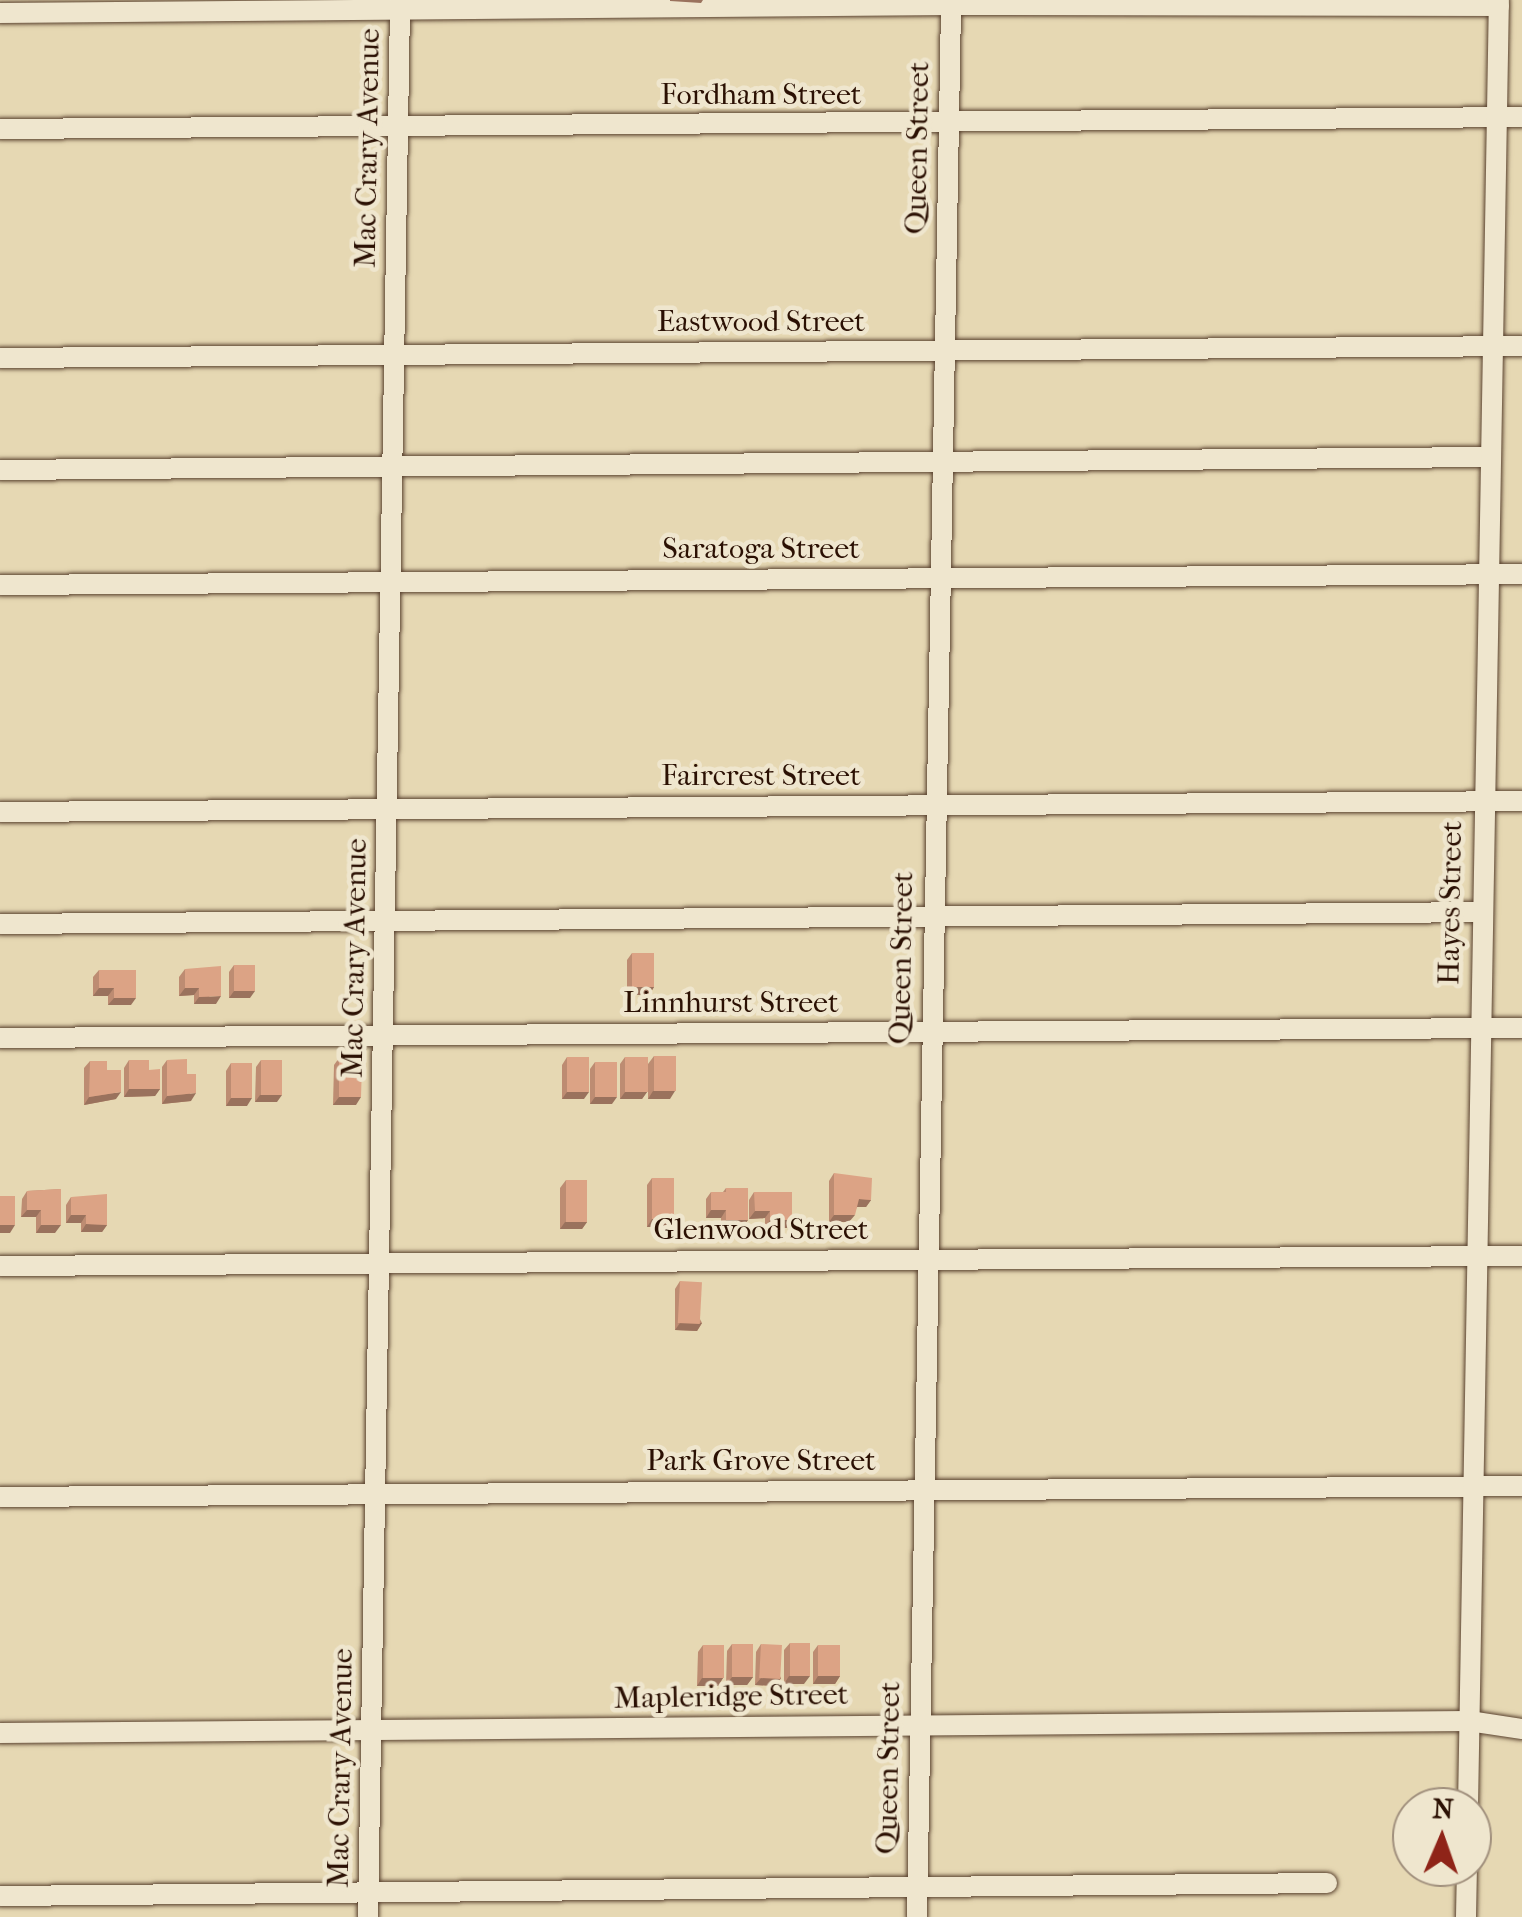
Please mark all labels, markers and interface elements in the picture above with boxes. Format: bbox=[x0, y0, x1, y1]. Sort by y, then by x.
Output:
street label: Mac Crary Avenue bbox=[348, 28, 388, 268]
street label: Queen Street bbox=[898, 61, 938, 235]
street label: Fordham Street bbox=[661, 77, 861, 113]
street label: Eastwood Street bbox=[657, 304, 865, 340]
street label: Saratoga Street bbox=[662, 531, 860, 567]
street label: Faircrest Street bbox=[661, 758, 861, 794]
street label: Hayes Street bbox=[1432, 821, 1470, 985]
street label: Mac Crary Avenue bbox=[335, 838, 375, 1078]
street label: Queen Street bbox=[882, 871, 922, 1045]
street label: Linnhurst Street bbox=[623, 985, 839, 1021]
street label: Glenwood Street bbox=[653, 1212, 869, 1248]
street label: Park Grove Street bbox=[646, 1443, 876, 1479]
street label: Mac Crary Avenue bbox=[321, 1648, 361, 1888]
street label: Mapleridge Street bbox=[613, 1677, 849, 1717]
street label: Queen Street bbox=[869, 1681, 909, 1855]
north arrow bbox=[1392, 1787, 1492, 1887]
text: N bbox=[1432, 1792, 1454, 1825]

